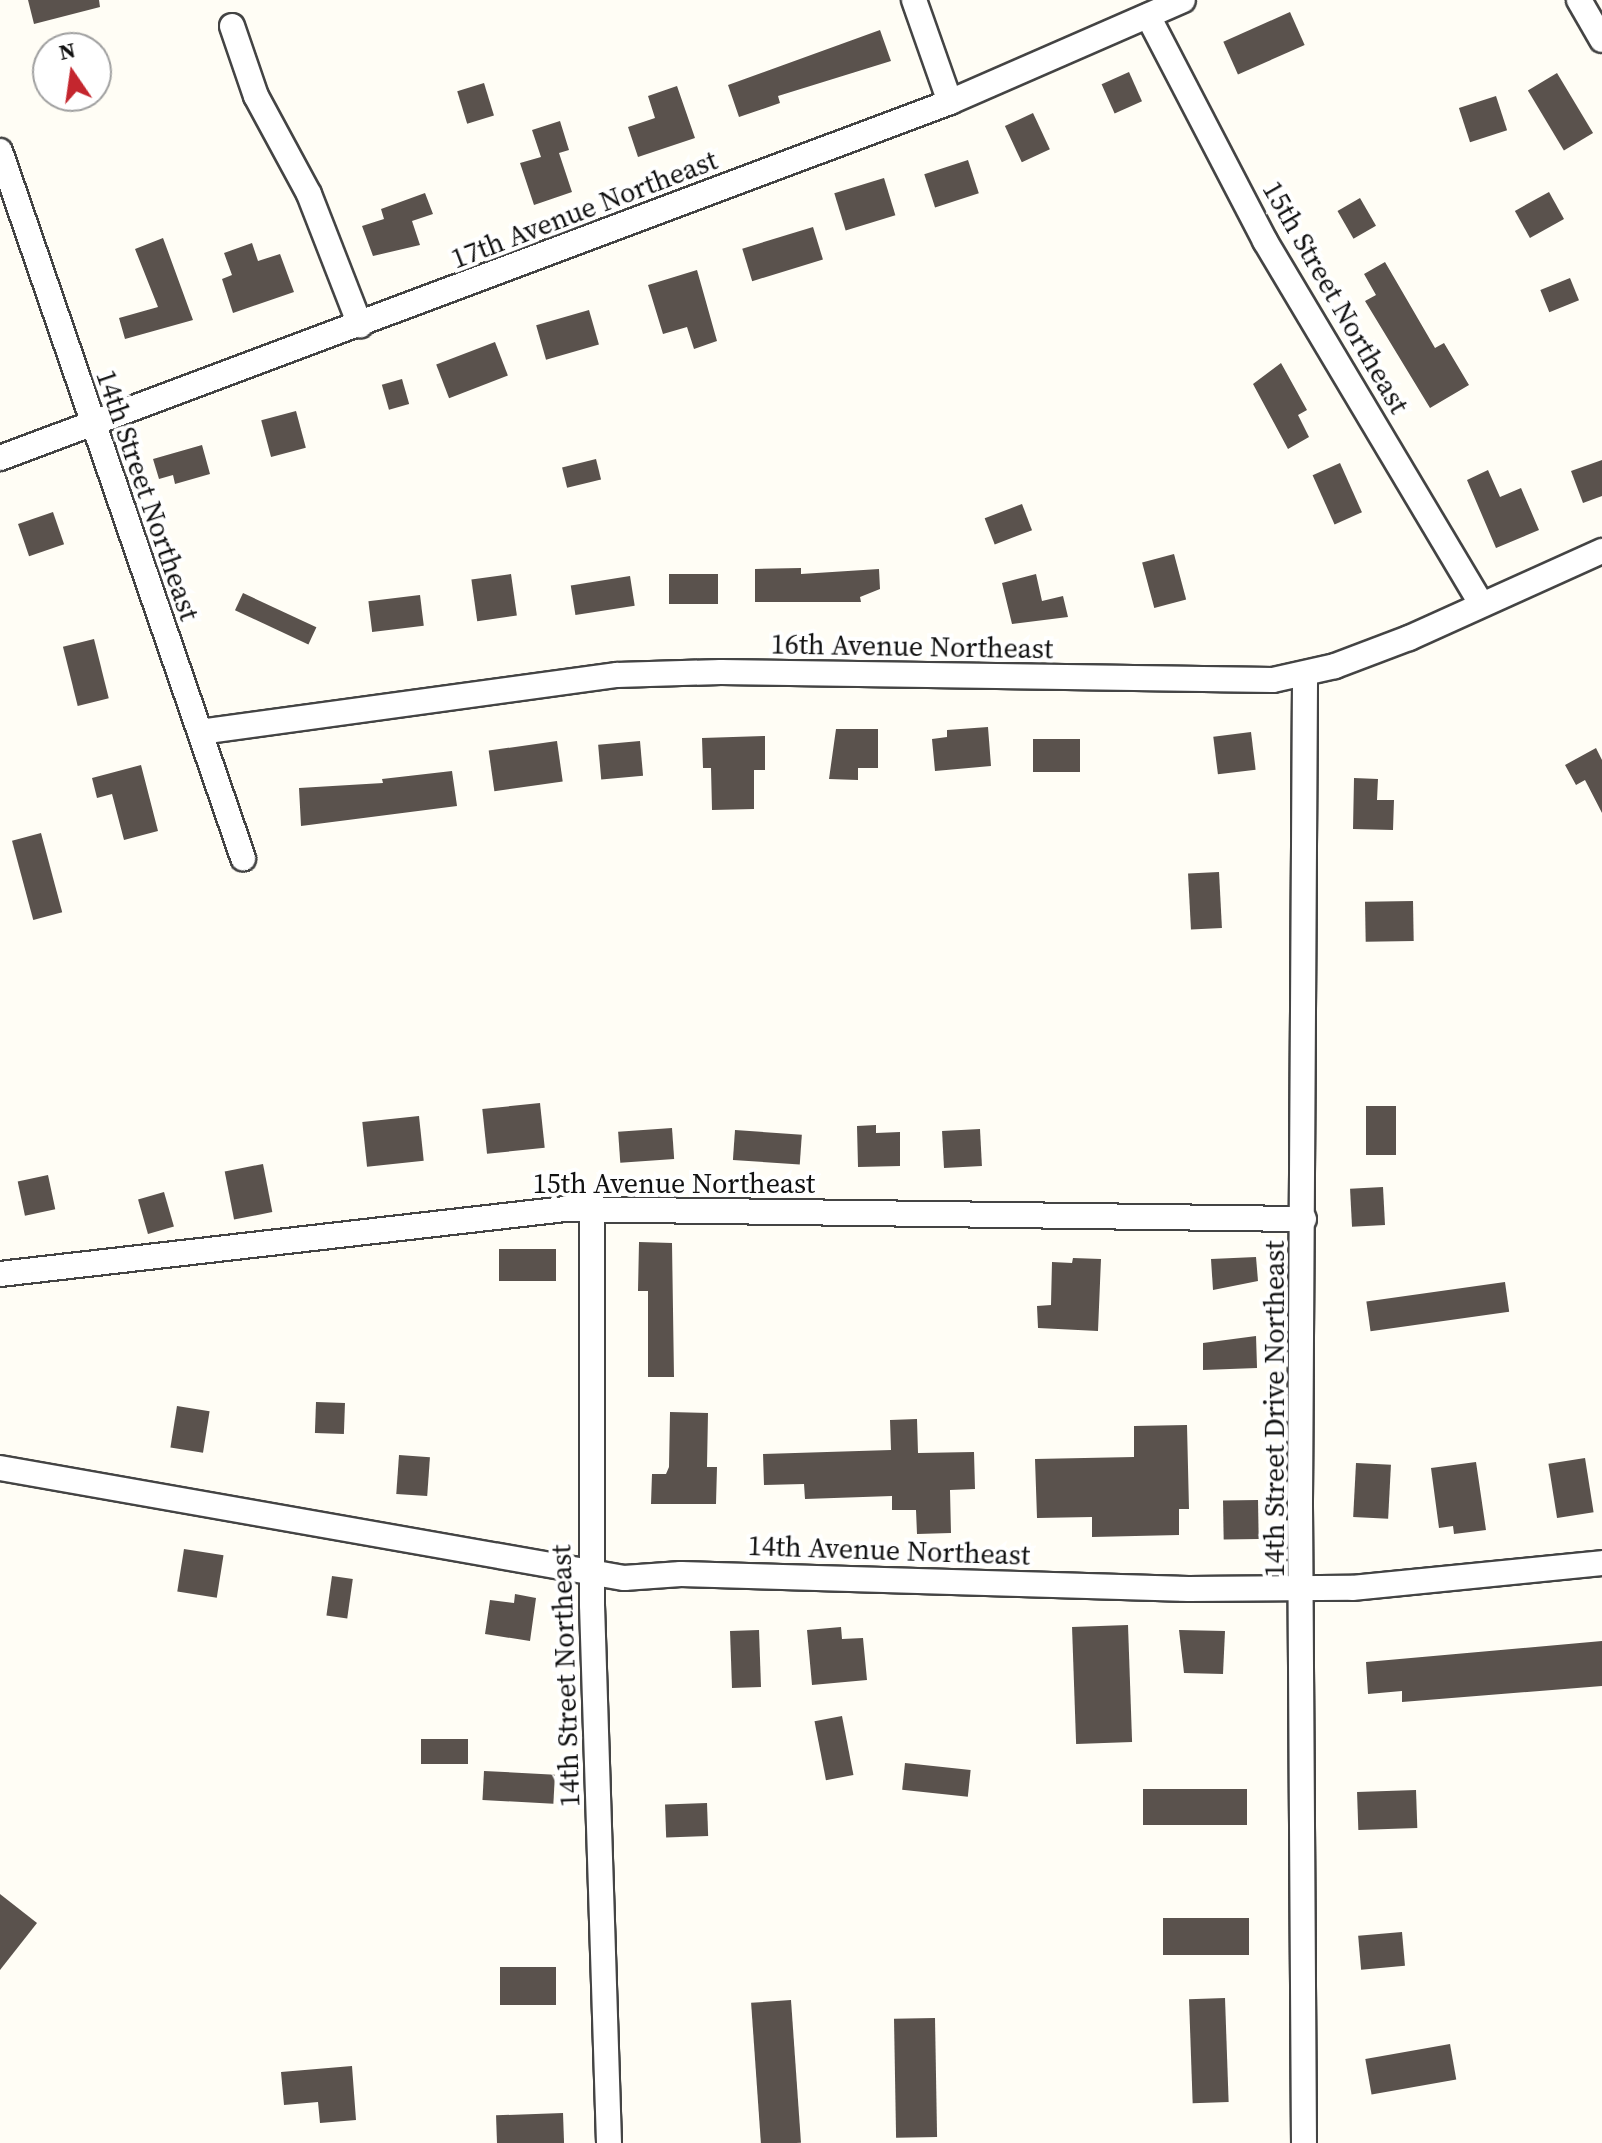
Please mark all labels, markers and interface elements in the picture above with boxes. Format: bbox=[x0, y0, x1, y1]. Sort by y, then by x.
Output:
north arrow bbox=[32, 32, 112, 112]
text: N bbox=[56, 34, 78, 67]
street label: 17th Avenue Northeast bbox=[446, 143, 722, 275]
street label: 15th Street Northeast bbox=[1256, 175, 1416, 419]
street label: 14th Street Northeast bbox=[89, 365, 207, 625]
street label: 16th Avenue Northeast bbox=[771, 627, 1053, 665]
street label: 15th Avenue Northeast bbox=[533, 1166, 815, 1200]
street label: 14th Street Drive Northeast bbox=[1257, 1241, 1291, 1577]
street label: 14th Avenue Northeast bbox=[747, 1528, 1031, 1572]
street label: 14th Street Northeast bbox=[544, 1544, 586, 1808]

